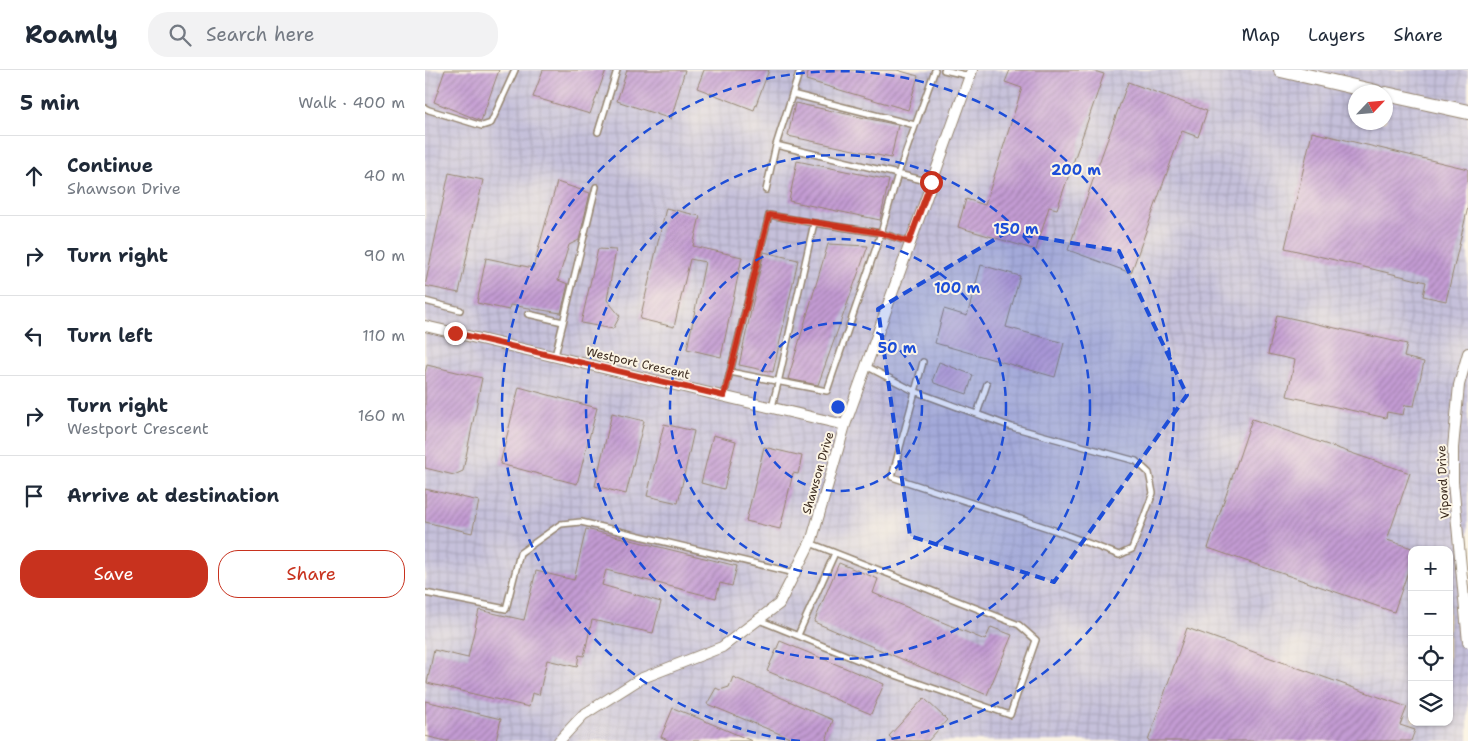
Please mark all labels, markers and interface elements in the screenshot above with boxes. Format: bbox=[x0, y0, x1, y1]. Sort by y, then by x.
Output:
search box bbox=[148, 12, 498, 57]
text: Roamly bbox=[25, 19, 118, 51]
icon: search bbox=[166, 21, 194, 49]
text: Search here bbox=[206, 22, 315, 47]
text: Map bbox=[1242, 23, 1280, 47]
text: Layers bbox=[1308, 23, 1365, 47]
text: Share bbox=[1393, 23, 1443, 47]
north arrow bbox=[1348, 85, 1393, 130]
text: 5 min bbox=[20, 89, 80, 117]
text: Walk · 400 m bbox=[298, 92, 405, 113]
text: Continue bbox=[67, 153, 153, 178]
text: 200 m bbox=[1051, 160, 1101, 180]
icon: ahead bbox=[20, 162, 48, 190]
text: 40 m bbox=[363, 165, 405, 186]
route start bbox=[920, 171, 943, 194]
text: Shawson Drive bbox=[67, 178, 181, 199]
text: 150 m bbox=[993, 219, 1039, 239]
icon: right bbox=[20, 242, 48, 270]
text: Turn right bbox=[67, 243, 168, 268]
text: 90 m bbox=[364, 245, 405, 266]
text: 100 m bbox=[934, 278, 980, 298]
icon: left bbox=[20, 322, 48, 350]
route end bbox=[444, 322, 467, 345]
text: Turn left bbox=[67, 323, 153, 348]
text: 110 m bbox=[362, 325, 405, 346]
text: 50 m bbox=[878, 338, 917, 358]
street label: Westport Crescent bbox=[584, 343, 692, 383]
text: Turn right bbox=[67, 393, 168, 418]
centre of rings bbox=[829, 398, 847, 416]
icon: right bbox=[20, 402, 48, 430]
text: 160 m bbox=[358, 405, 405, 426]
text: Westport Crescent bbox=[67, 418, 209, 439]
street label: Shawson Drive bbox=[799, 430, 838, 516]
street label: Vipond Drive bbox=[1433, 444, 1453, 519]
icon: arrive bbox=[20, 482, 48, 510]
text: Arrive at destination bbox=[67, 483, 279, 508]
map controls bbox=[1408, 546, 1453, 726]
button: + bbox=[1408, 546, 1453, 591]
button: Save bbox=[20, 550, 208, 598]
button: Share bbox=[218, 550, 405, 598]
button: − bbox=[1408, 591, 1453, 636]
button: locate bbox=[1408, 636, 1453, 681]
button: layers bbox=[1408, 681, 1453, 726]

